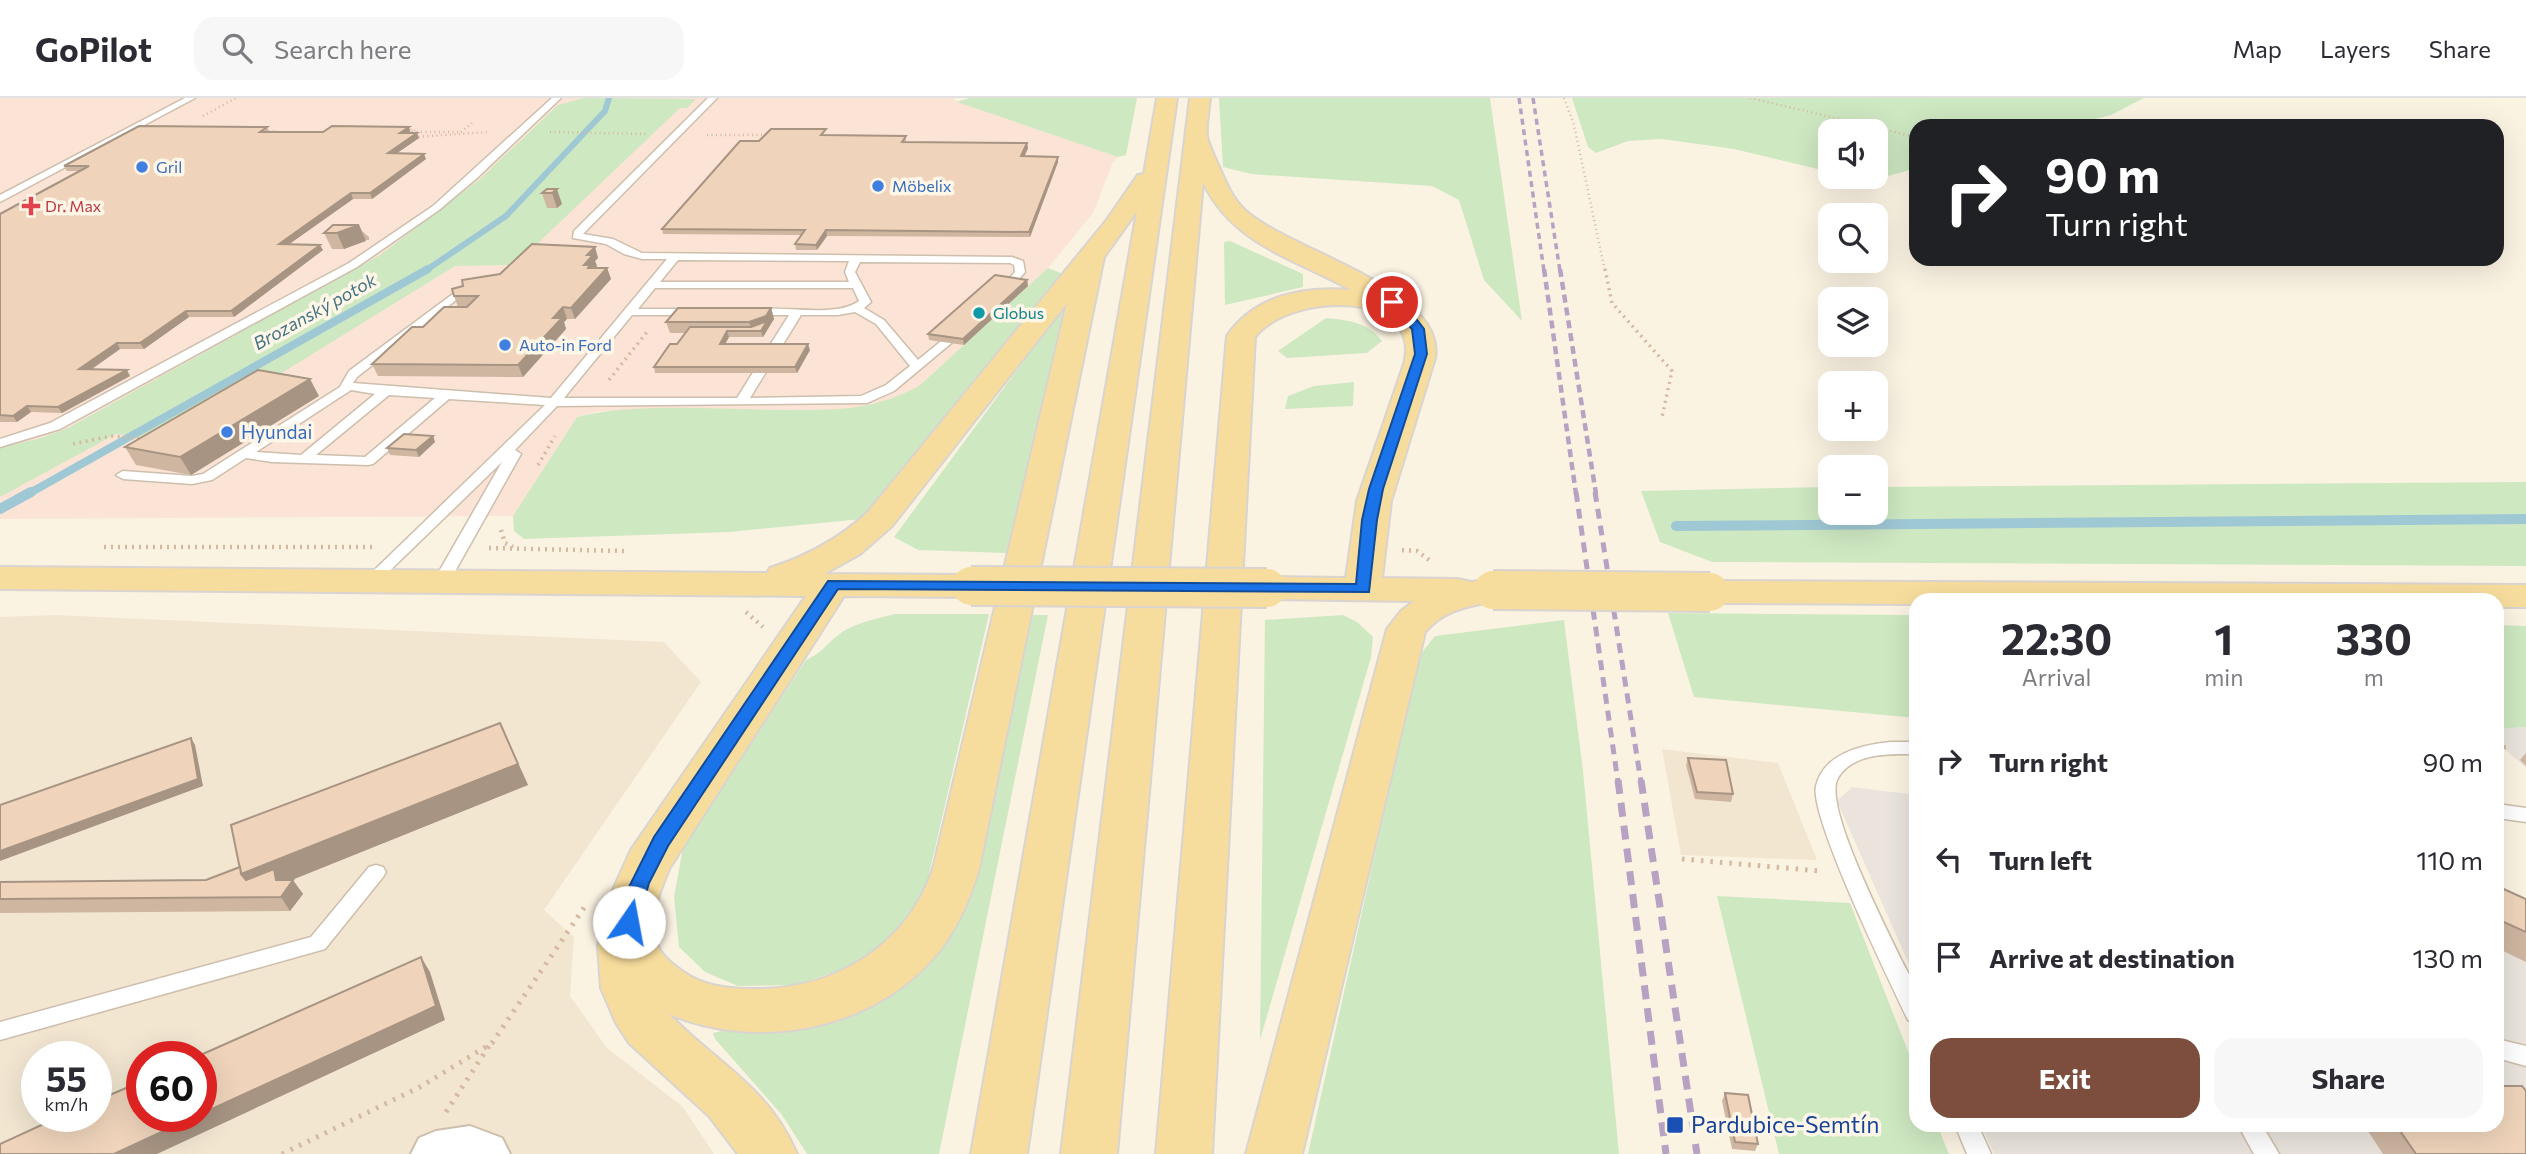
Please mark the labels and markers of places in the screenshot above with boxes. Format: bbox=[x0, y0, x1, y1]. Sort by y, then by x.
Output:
place label: Gril bbox=[156, 157, 182, 176]
marker: Gril bbox=[134, 159, 150, 175]
place label: Möbelix bbox=[892, 176, 952, 195]
marker: Möbelix bbox=[870, 178, 886, 194]
place label: Dr. Max bbox=[45, 196, 102, 215]
marker: Dr. Max bbox=[23, 198, 39, 214]
pin bbox=[1362, 272, 1422, 332]
place label: Globus bbox=[993, 303, 1044, 322]
marker: Globus bbox=[971, 305, 987, 321]
place label: Auto-in Ford bbox=[519, 335, 612, 354]
marker: Auto-in Ford bbox=[497, 337, 513, 353]
place label: Hyundai bbox=[241, 420, 312, 443]
marker: Hyundai bbox=[219, 424, 235, 440]
place label: Pardubice-Semtín bbox=[1691, 1110, 1879, 1138]
marker: Pardubice-Semtín bbox=[1665, 1115, 1685, 1135]

